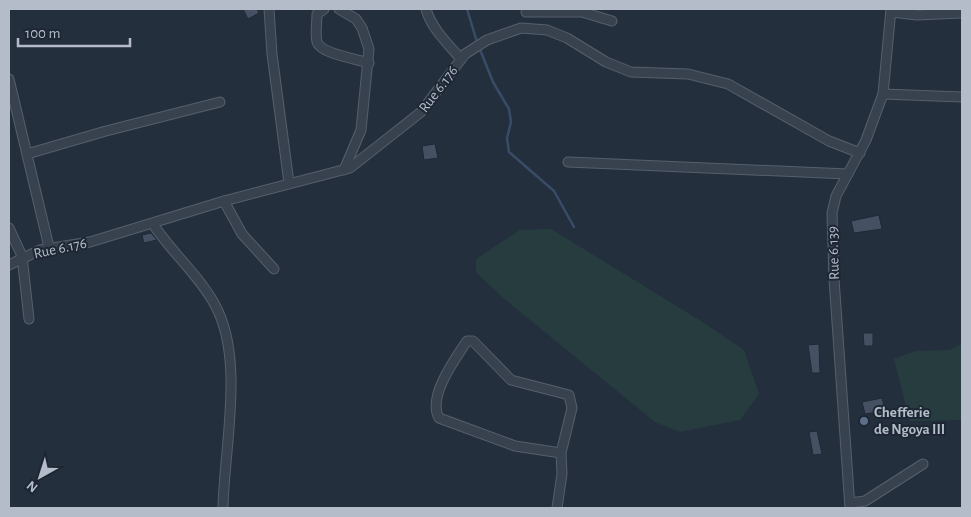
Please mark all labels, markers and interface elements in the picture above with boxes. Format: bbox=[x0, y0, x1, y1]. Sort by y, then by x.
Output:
scale bar bbox=[18, 15, 130, 47]
text: 100 m bbox=[25, 26, 60, 41]
street label: Rue 6.176 bbox=[416, 63, 461, 115]
street label: Rue 6.139 bbox=[825, 226, 842, 280]
street label: Rue 6.176 bbox=[32, 236, 88, 261]
place label: Chefferie de Ngoya III bbox=[874, 405, 945, 437]
marker: Chefferie de Ngoya III bbox=[858, 415, 870, 427]
north arrow bbox=[15, 452, 65, 502]
text: N bbox=[24, 478, 41, 495]

